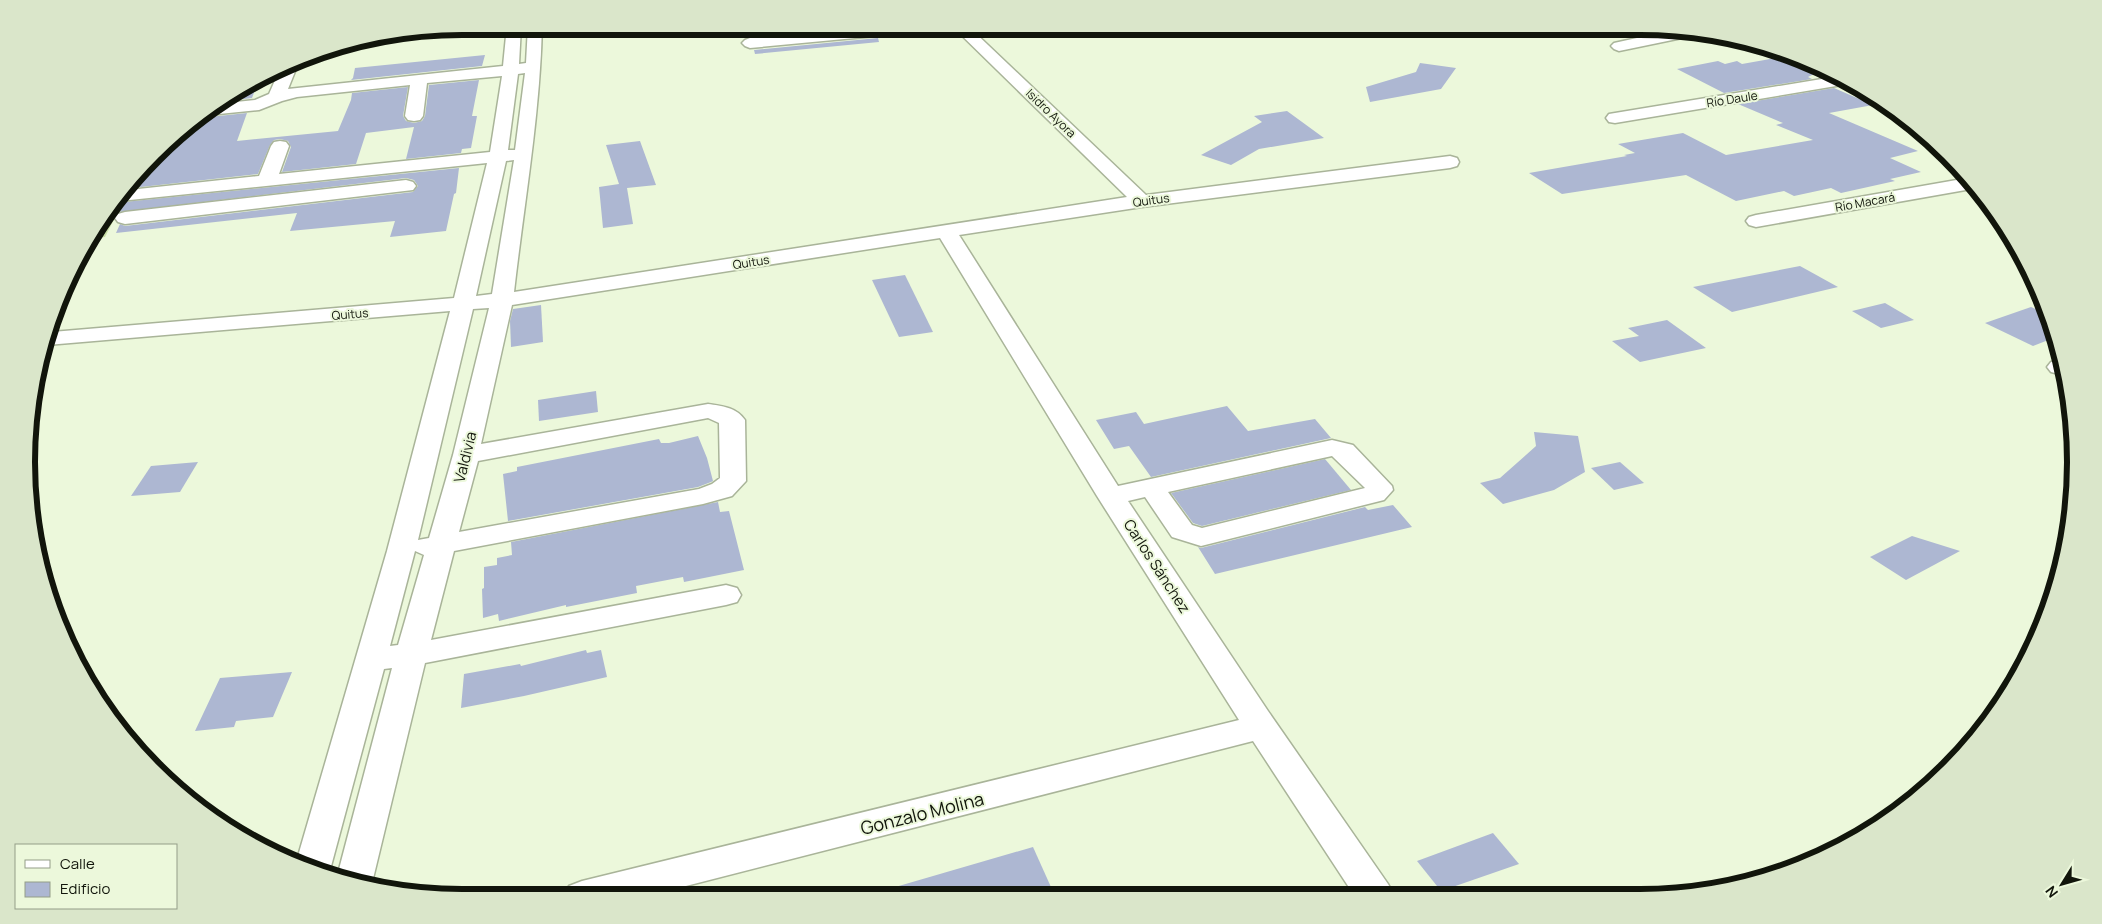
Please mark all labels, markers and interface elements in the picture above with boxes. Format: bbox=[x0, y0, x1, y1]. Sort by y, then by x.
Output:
street label: Isidro Ayora bbox=[1022, 85, 1080, 141]
street label: Río Daule bbox=[1705, 87, 1759, 111]
street label: Río Macará bbox=[1834, 188, 1896, 216]
street label: Quitus bbox=[1132, 189, 1170, 211]
street label: Quitus bbox=[731, 251, 771, 273]
street label: Quitus bbox=[331, 304, 369, 324]
street label: Valdivia bbox=[449, 429, 481, 485]
street label: Carlos Sánchez bbox=[1119, 515, 1195, 617]
street label: Gonzalo Molina bbox=[858, 786, 986, 840]
legend bbox=[15, 844, 178, 909]
text: Calle bbox=[60, 853, 95, 874]
north arrow bbox=[2037, 859, 2087, 909]
text: Edificio bbox=[60, 878, 111, 899]
text: N bbox=[2041, 882, 2062, 902]

